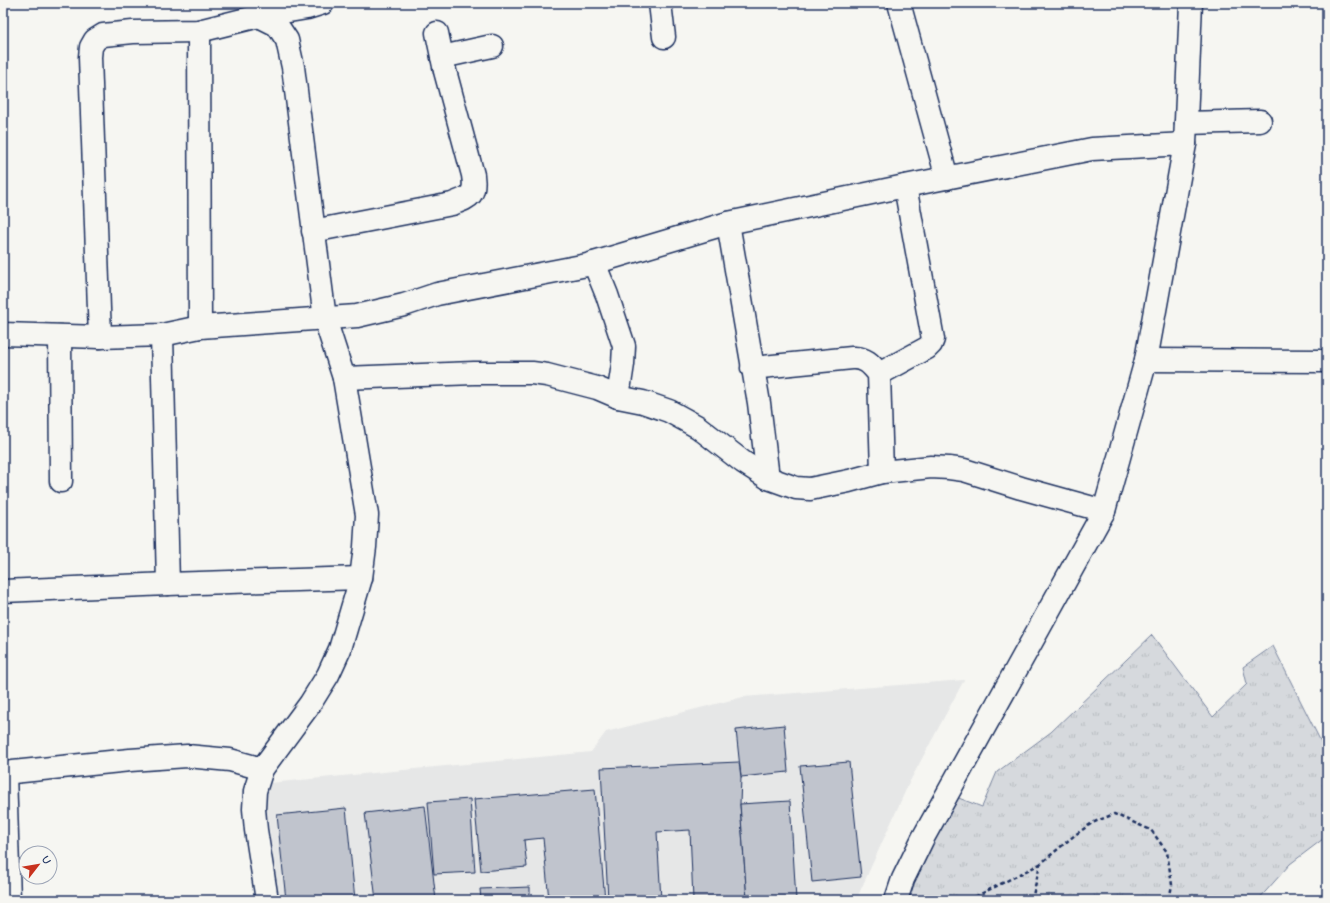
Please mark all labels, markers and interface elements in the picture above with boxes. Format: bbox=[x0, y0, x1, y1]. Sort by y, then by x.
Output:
north arrow bbox=[18, 845, 58, 885]
text: U bbox=[39, 854, 54, 867]

